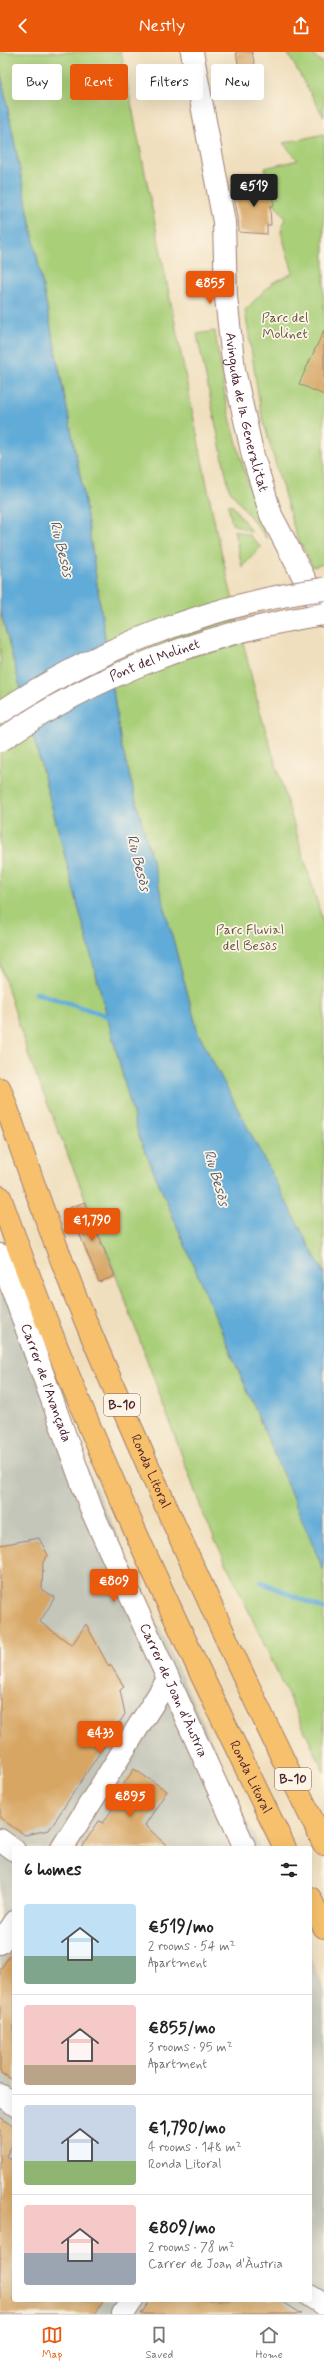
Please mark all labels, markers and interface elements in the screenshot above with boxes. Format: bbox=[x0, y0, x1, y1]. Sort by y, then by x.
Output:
text: Nestly bbox=[139, 14, 185, 38]
icon: back bbox=[12, 15, 34, 37]
icon: share bbox=[290, 15, 312, 37]
chip: Buy bbox=[12, 64, 62, 100]
chip: Rent bbox=[70, 64, 128, 100]
chip: Filters bbox=[136, 64, 203, 100]
chip: New bbox=[211, 64, 264, 100]
pin: €519 bbox=[230, 174, 278, 208]
text: €519 bbox=[240, 178, 268, 195]
pin: €855 bbox=[186, 271, 234, 305]
text: €855 bbox=[195, 275, 225, 292]
park label: Parc del Molinet bbox=[262, 309, 308, 343]
street label: Avinguda de la Generalitat bbox=[221, 331, 272, 494]
water label: Riu Besòs bbox=[44, 519, 78, 581]
street label: Pont del Molinet bbox=[107, 635, 202, 686]
water label: Riu Besòs bbox=[121, 833, 155, 895]
park label: Parc Fluvial del Besòs bbox=[216, 921, 284, 955]
water label: Riu Besòs bbox=[198, 1148, 234, 1210]
pin: €1,790 bbox=[59, 1208, 125, 1242]
text: €1,790 bbox=[73, 1212, 111, 1229]
street label: Carrer de l'Avançada bbox=[16, 1321, 76, 1445]
road number: B-10 bbox=[104, 1394, 140, 1416]
street label: Ronda Litoral bbox=[126, 1431, 175, 1511]
pin: €809 bbox=[90, 1569, 138, 1603]
text: €809 bbox=[99, 1573, 129, 1590]
street label: Carrer de Joan d'Àustria bbox=[135, 1620, 212, 1760]
pin: €433 bbox=[76, 1721, 124, 1755]
text: €433 bbox=[87, 1725, 113, 1742]
street label: Ronda Litoral bbox=[225, 1738, 276, 1817]
road number: B-10 bbox=[275, 1768, 311, 1790]
pin: €895 bbox=[106, 1784, 154, 1818]
text: €895 bbox=[115, 1788, 145, 1805]
text: 6 homes bbox=[24, 1859, 82, 1881]
icon: filters bbox=[278, 1859, 300, 1881]
text: €519/mo bbox=[148, 1916, 214, 1938]
icon: home bbox=[56, 1920, 104, 1968]
text: 2 rooms · 54 m² bbox=[148, 1938, 235, 1955]
text: Apartment bbox=[148, 1955, 207, 1972]
text: €855/mo bbox=[148, 2017, 215, 2039]
icon: home bbox=[56, 2021, 104, 2069]
text: 3 rooms · 95 m² bbox=[148, 2039, 232, 2056]
text: Apartment bbox=[148, 2056, 207, 2073]
text: €1,790/mo bbox=[148, 2117, 226, 2139]
icon: home bbox=[56, 2121, 104, 2169]
text: 4 rooms · 148 m² bbox=[148, 2139, 242, 2156]
text: Ronda Litoral bbox=[148, 2156, 221, 2173]
text: €809/mo bbox=[148, 2217, 216, 2239]
icon: home bbox=[56, 2221, 104, 2269]
text: 2 rooms · 78 m² bbox=[148, 2239, 235, 2256]
text: Carrer de Joan d'Àustria bbox=[148, 2256, 283, 2273]
tab: Map bbox=[41, 2324, 63, 2362]
tab: Saved bbox=[145, 2324, 173, 2362]
tab: Home bbox=[256, 2324, 283, 2362]

